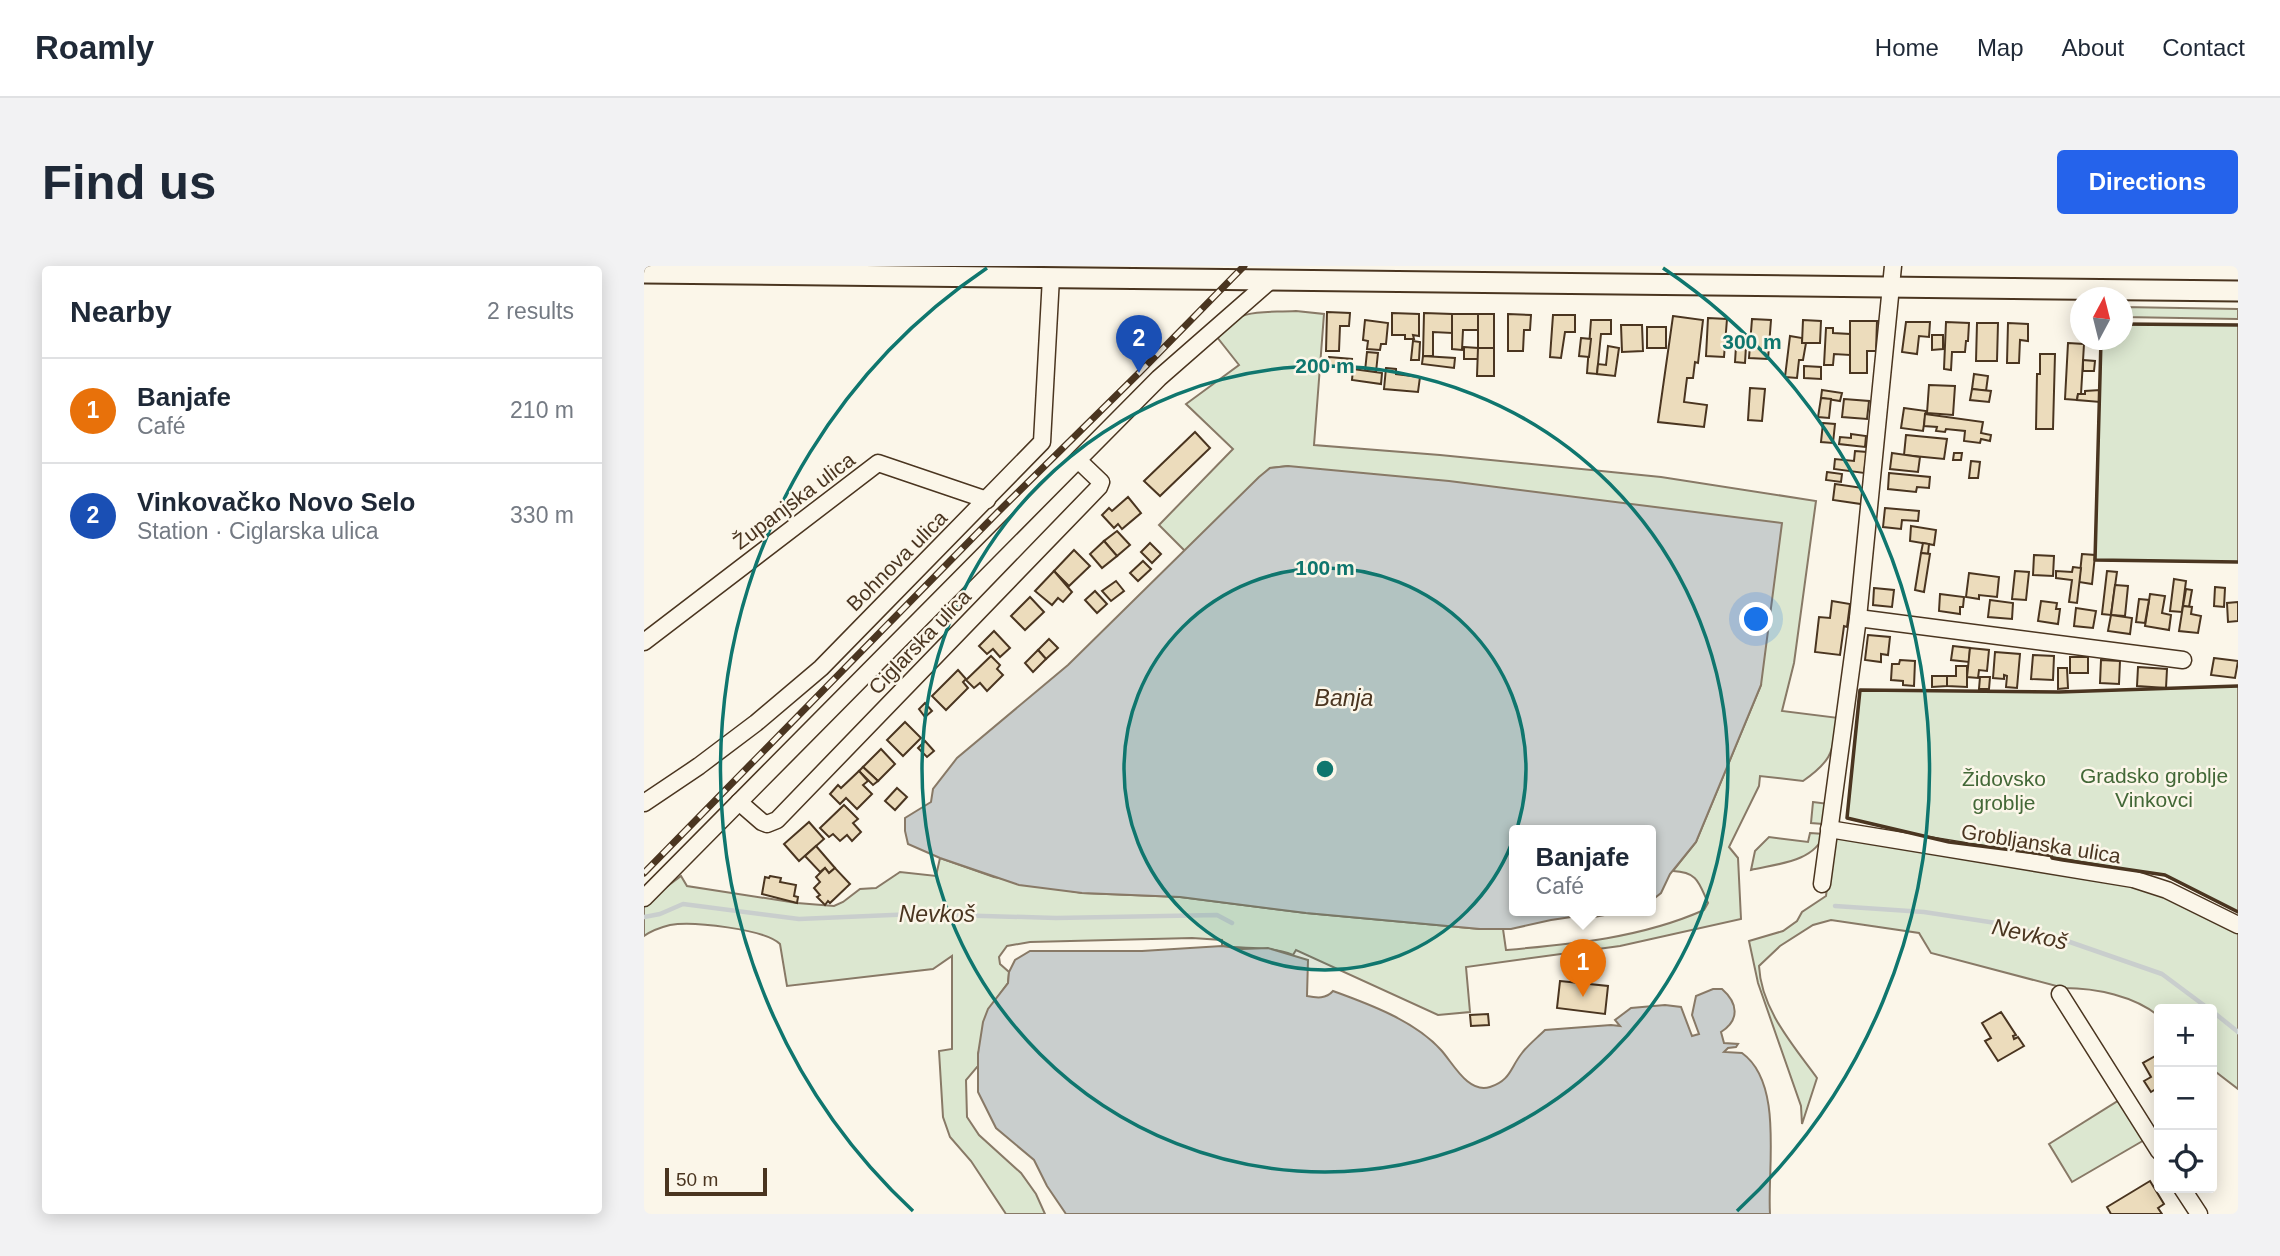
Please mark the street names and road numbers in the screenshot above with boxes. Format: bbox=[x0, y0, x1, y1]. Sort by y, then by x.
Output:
street label: Županjska ulica bbox=[729, 447, 859, 554]
street label: Bohnova ulica bbox=[842, 506, 952, 615]
street label: Ciglarska ulica bbox=[864, 584, 976, 699]
street label: Grobljanska ulica bbox=[1960, 820, 2123, 868]

